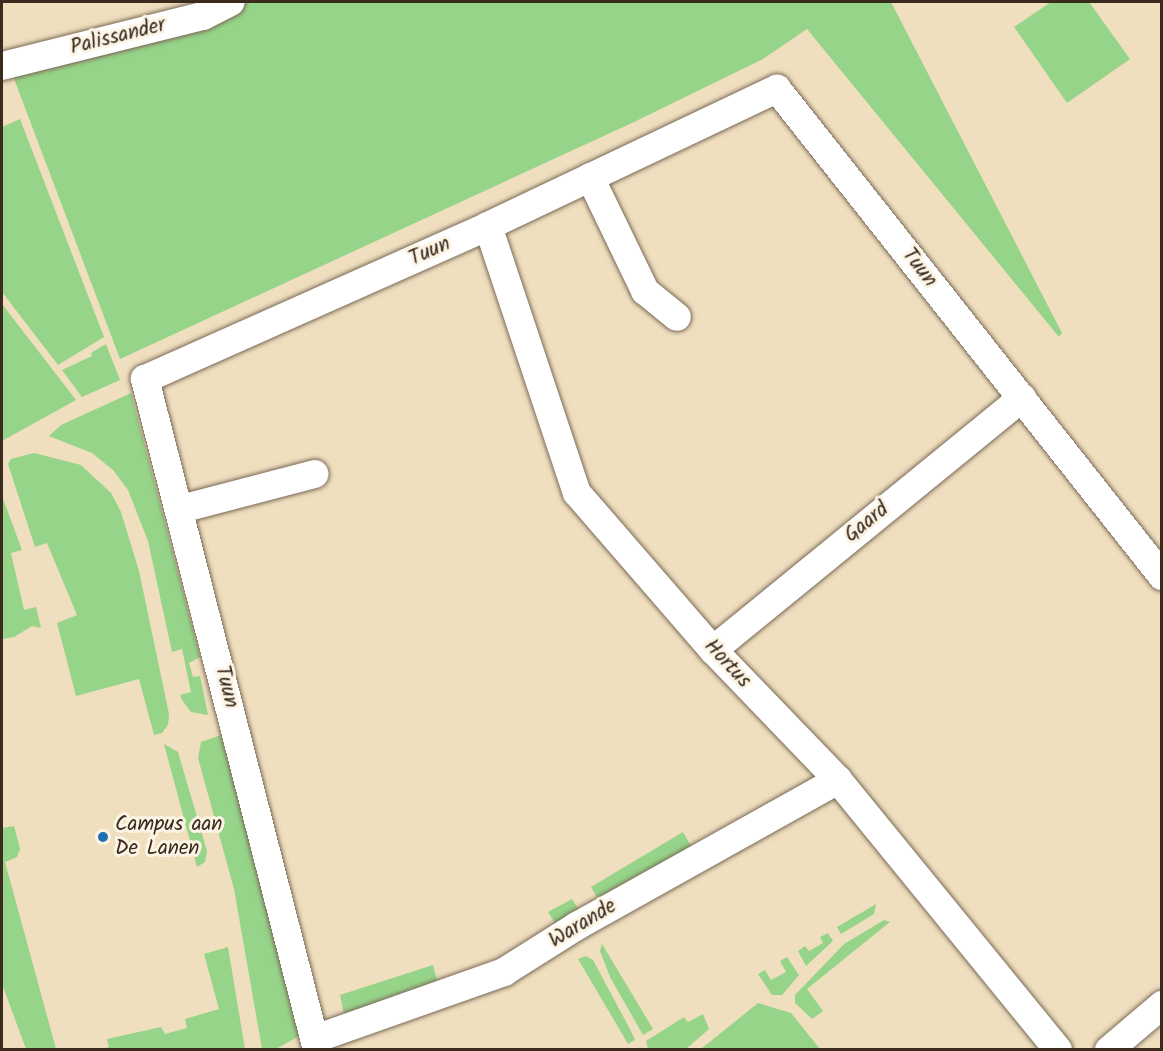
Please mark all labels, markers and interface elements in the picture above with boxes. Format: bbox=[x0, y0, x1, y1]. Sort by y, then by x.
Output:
street label: Palissander bbox=[68, 13, 168, 61]
street label: Tuun bbox=[405, 232, 455, 272]
street label: Tuun bbox=[896, 243, 942, 293]
street label: Gaard bbox=[840, 497, 894, 549]
street label: Hortus bbox=[698, 634, 756, 694]
street label: Tuun bbox=[209, 663, 243, 711]
place label: Campus aan De Lanen bbox=[115, 812, 223, 862]
marker: Campus aan De Lanen bbox=[96, 830, 110, 844]
street label: Warande bbox=[545, 894, 621, 954]

